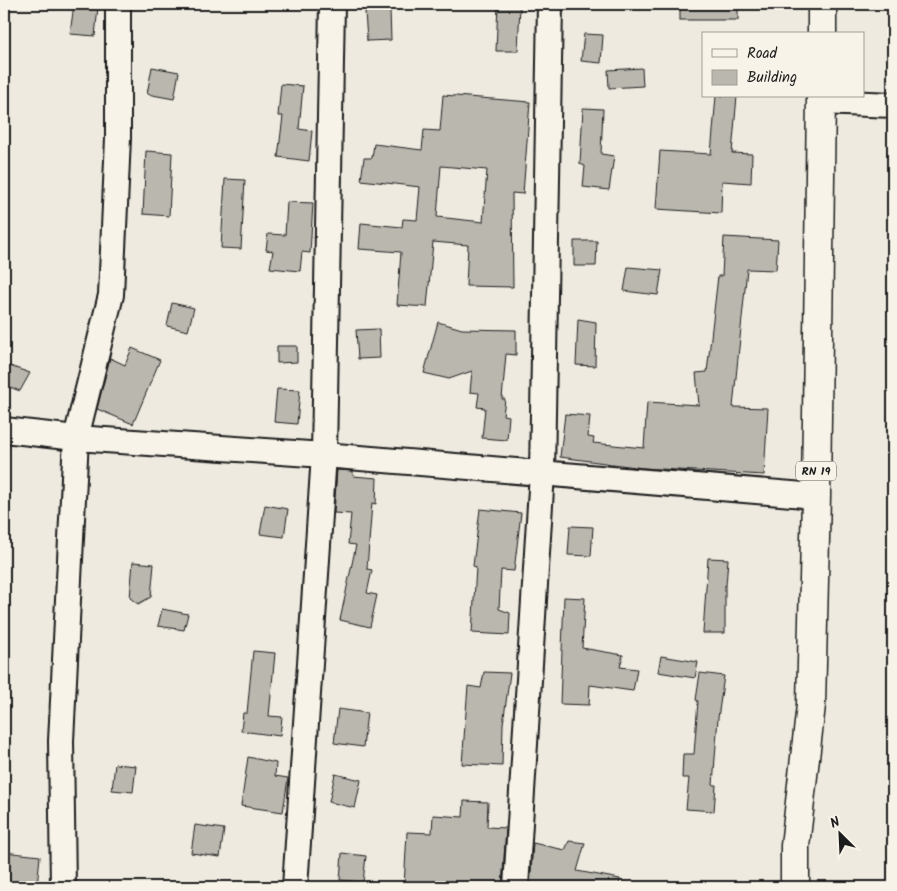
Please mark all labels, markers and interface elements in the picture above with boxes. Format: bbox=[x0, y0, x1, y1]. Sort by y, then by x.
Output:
legend bbox=[702, 32, 864, 98]
text: Road bbox=[747, 42, 778, 66]
text: Building bbox=[747, 66, 797, 90]
road number: RN 19 bbox=[796, 462, 836, 481]
north arrow bbox=[814, 808, 864, 858]
text: N bbox=[827, 811, 844, 835]

